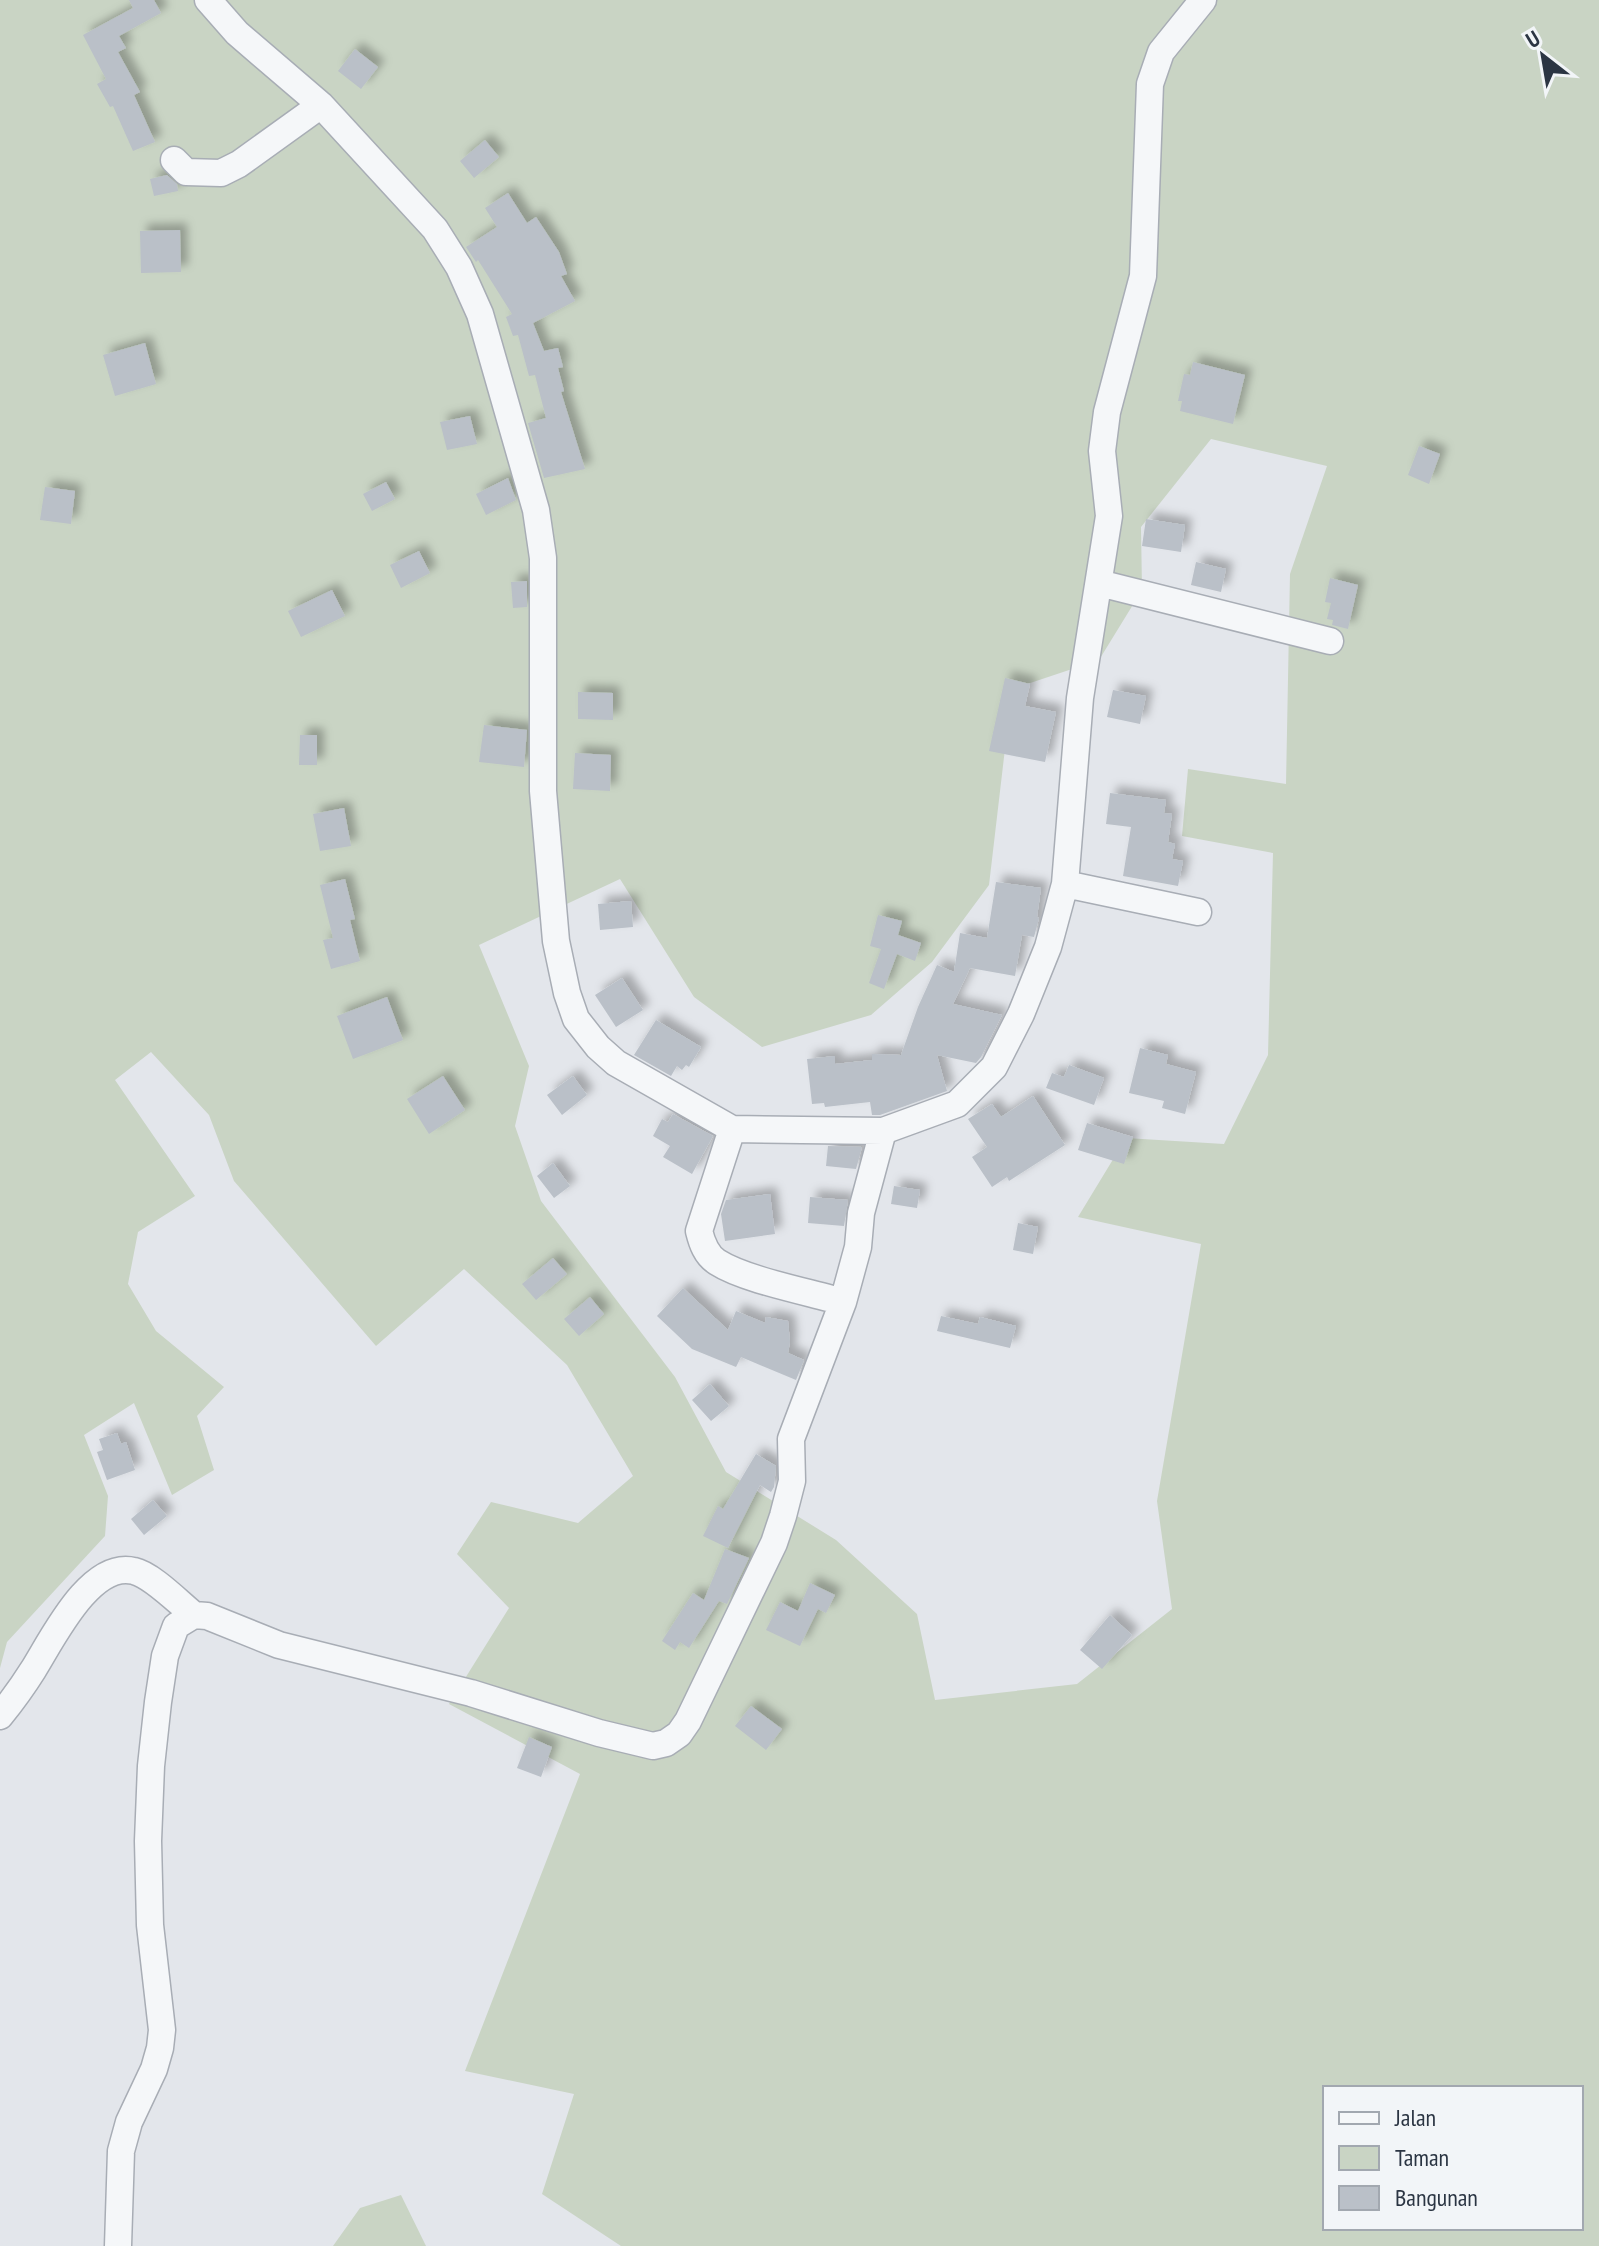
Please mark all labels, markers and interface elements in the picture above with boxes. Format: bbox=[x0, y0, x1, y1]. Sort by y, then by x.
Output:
north arrow bbox=[1503, 16, 1583, 96]
text: U bbox=[1521, 24, 1545, 54]
legend bbox=[1323, 2086, 1583, 2230]
text: Jalan bbox=[1394, 2102, 1436, 2133]
text: Taman bbox=[1395, 2142, 1449, 2173]
text: Bangunan bbox=[1395, 2182, 1478, 2213]

